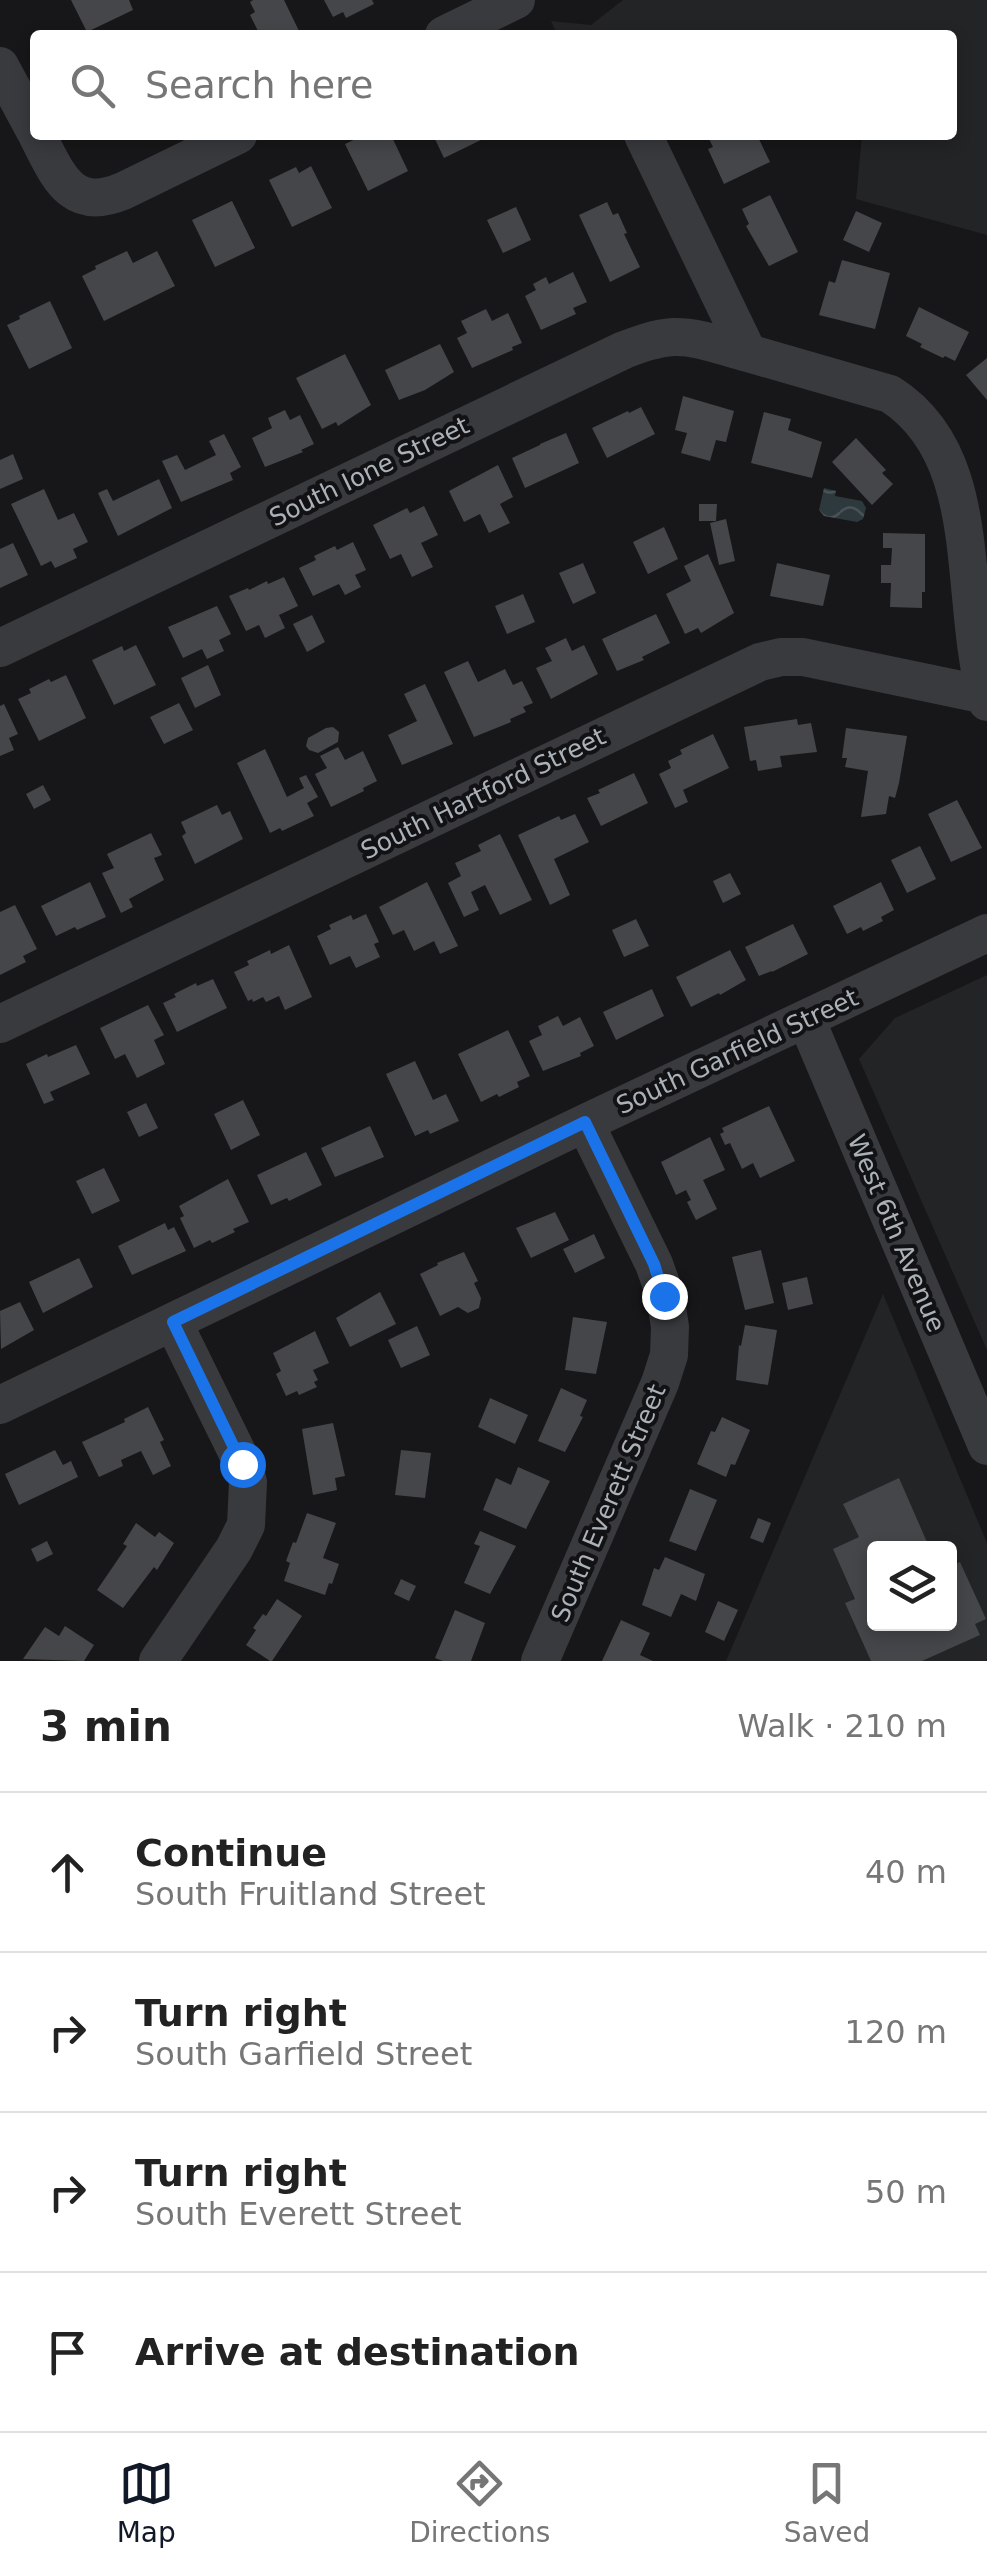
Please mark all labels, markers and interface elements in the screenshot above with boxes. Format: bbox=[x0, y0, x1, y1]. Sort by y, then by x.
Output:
search box bbox=[30, 30, 957, 140]
icon: search bbox=[65, 58, 120, 113]
text: Search here bbox=[145, 63, 373, 107]
street label: South Ione Street bbox=[265, 410, 474, 532]
street label: South Hartford Street bbox=[356, 721, 610, 865]
street label: South Garfield Street bbox=[612, 983, 863, 1120]
street label: West 6th Avenue bbox=[842, 1130, 951, 1336]
route end bbox=[642, 1274, 688, 1320]
street label: South Everett Street bbox=[545, 1380, 672, 1626]
route start bbox=[220, 1442, 266, 1488]
map controls bbox=[867, 1541, 957, 1631]
button: layers bbox=[867, 1541, 957, 1631]
text: 3 min bbox=[40, 1702, 172, 1751]
text: Walk · 210 m bbox=[737, 1707, 947, 1745]
text: Continue bbox=[135, 1831, 327, 1875]
icon: ahead bbox=[40, 1845, 95, 1900]
text: 40 m bbox=[865, 1853, 947, 1891]
text: South Fruitland Street bbox=[135, 1875, 486, 1913]
text: Turn right bbox=[135, 1991, 347, 2035]
icon: right bbox=[40, 2005, 95, 2060]
text: 120 m bbox=[845, 2013, 947, 2051]
text: South Garfield Street bbox=[135, 2035, 472, 2073]
text: Turn right bbox=[135, 2151, 347, 2195]
icon: right bbox=[40, 2165, 95, 2220]
text: 50 m bbox=[865, 2173, 947, 2211]
text: South Everett Street bbox=[135, 2195, 462, 2233]
icon: arrive bbox=[40, 2325, 95, 2380]
text: Arrive at destination bbox=[135, 2330, 580, 2374]
tab: Map bbox=[117, 2456, 176, 2549]
tab: Directions bbox=[409, 2456, 550, 2549]
tab: Saved bbox=[784, 2456, 870, 2549]

